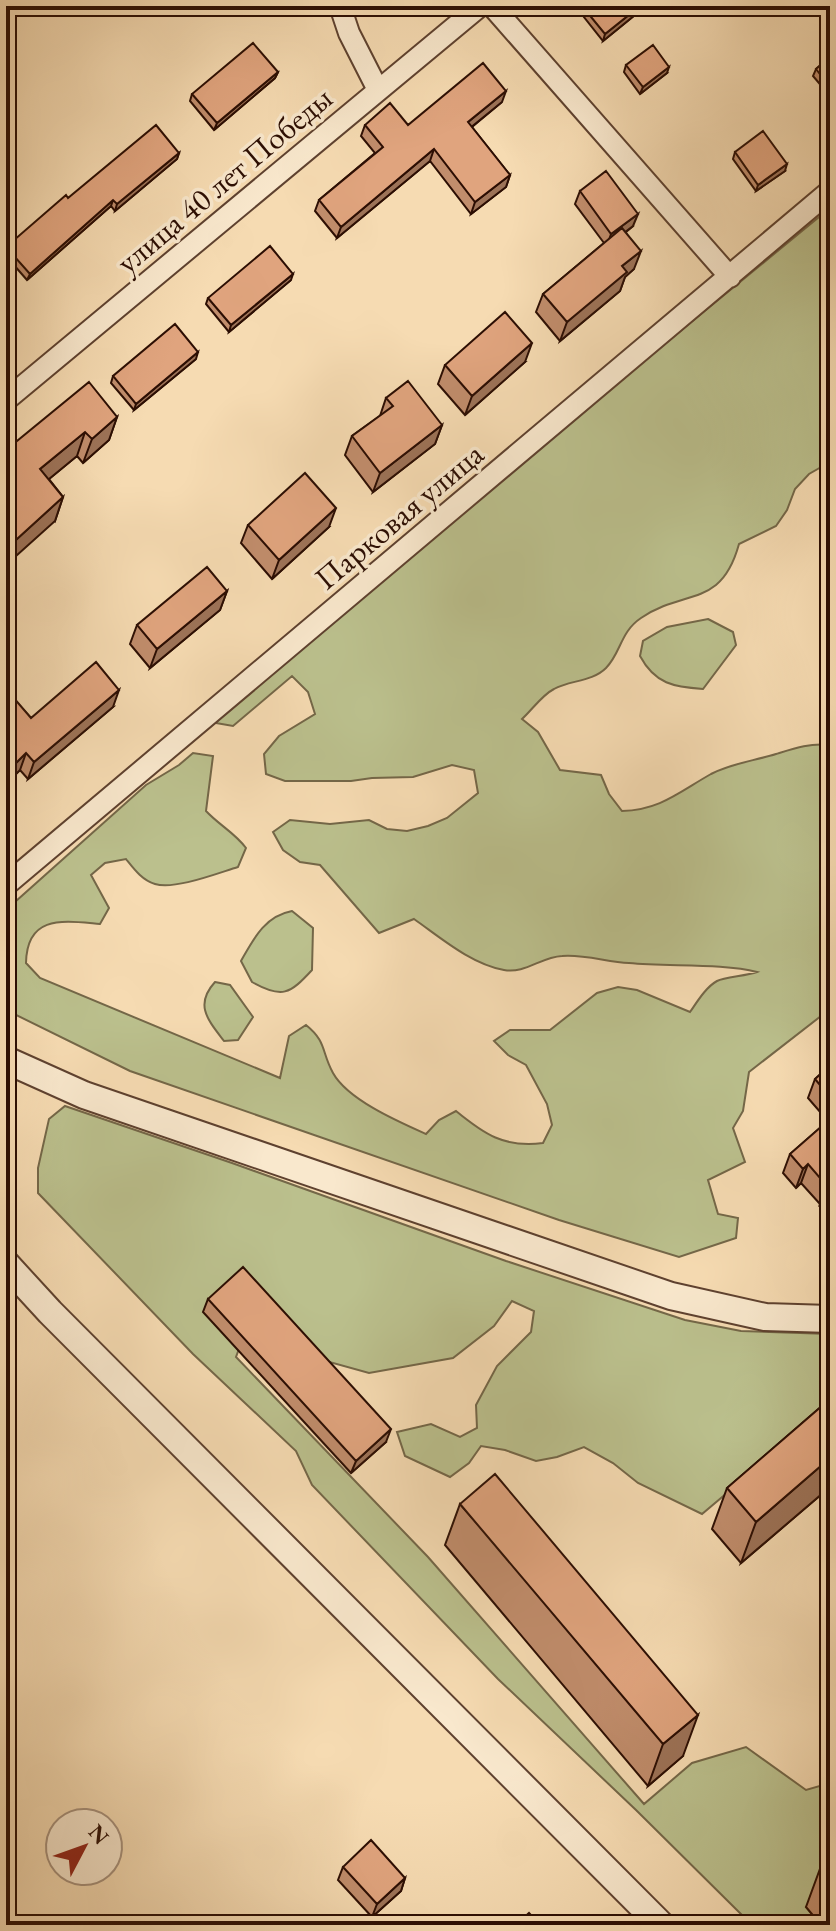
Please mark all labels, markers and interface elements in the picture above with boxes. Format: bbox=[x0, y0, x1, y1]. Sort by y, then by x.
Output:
street label: улица 40 лет Победы bbox=[107, 77, 341, 283]
street label: Парковая улица bbox=[306, 433, 492, 599]
north arrow bbox=[44, 1807, 124, 1887]
text: N bbox=[82, 1818, 116, 1851]

